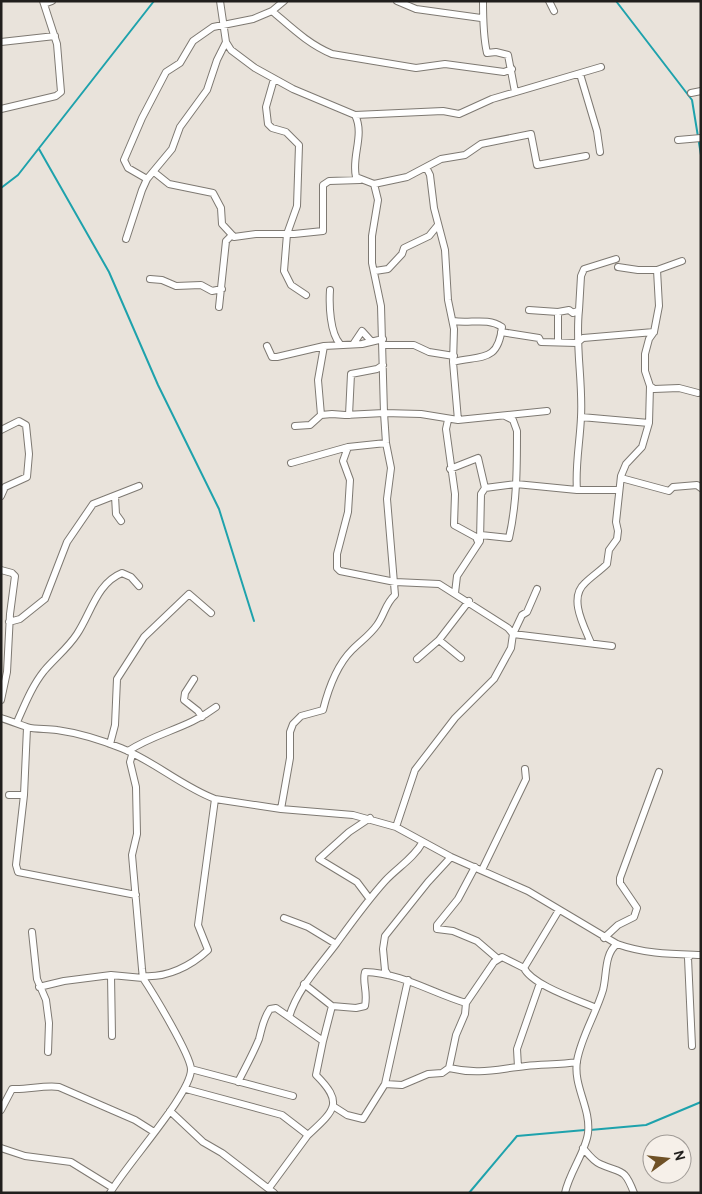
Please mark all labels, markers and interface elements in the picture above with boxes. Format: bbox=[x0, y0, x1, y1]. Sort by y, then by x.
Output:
north arrow bbox=[642, 1134, 692, 1184]
text: N bbox=[669, 1149, 688, 1163]

